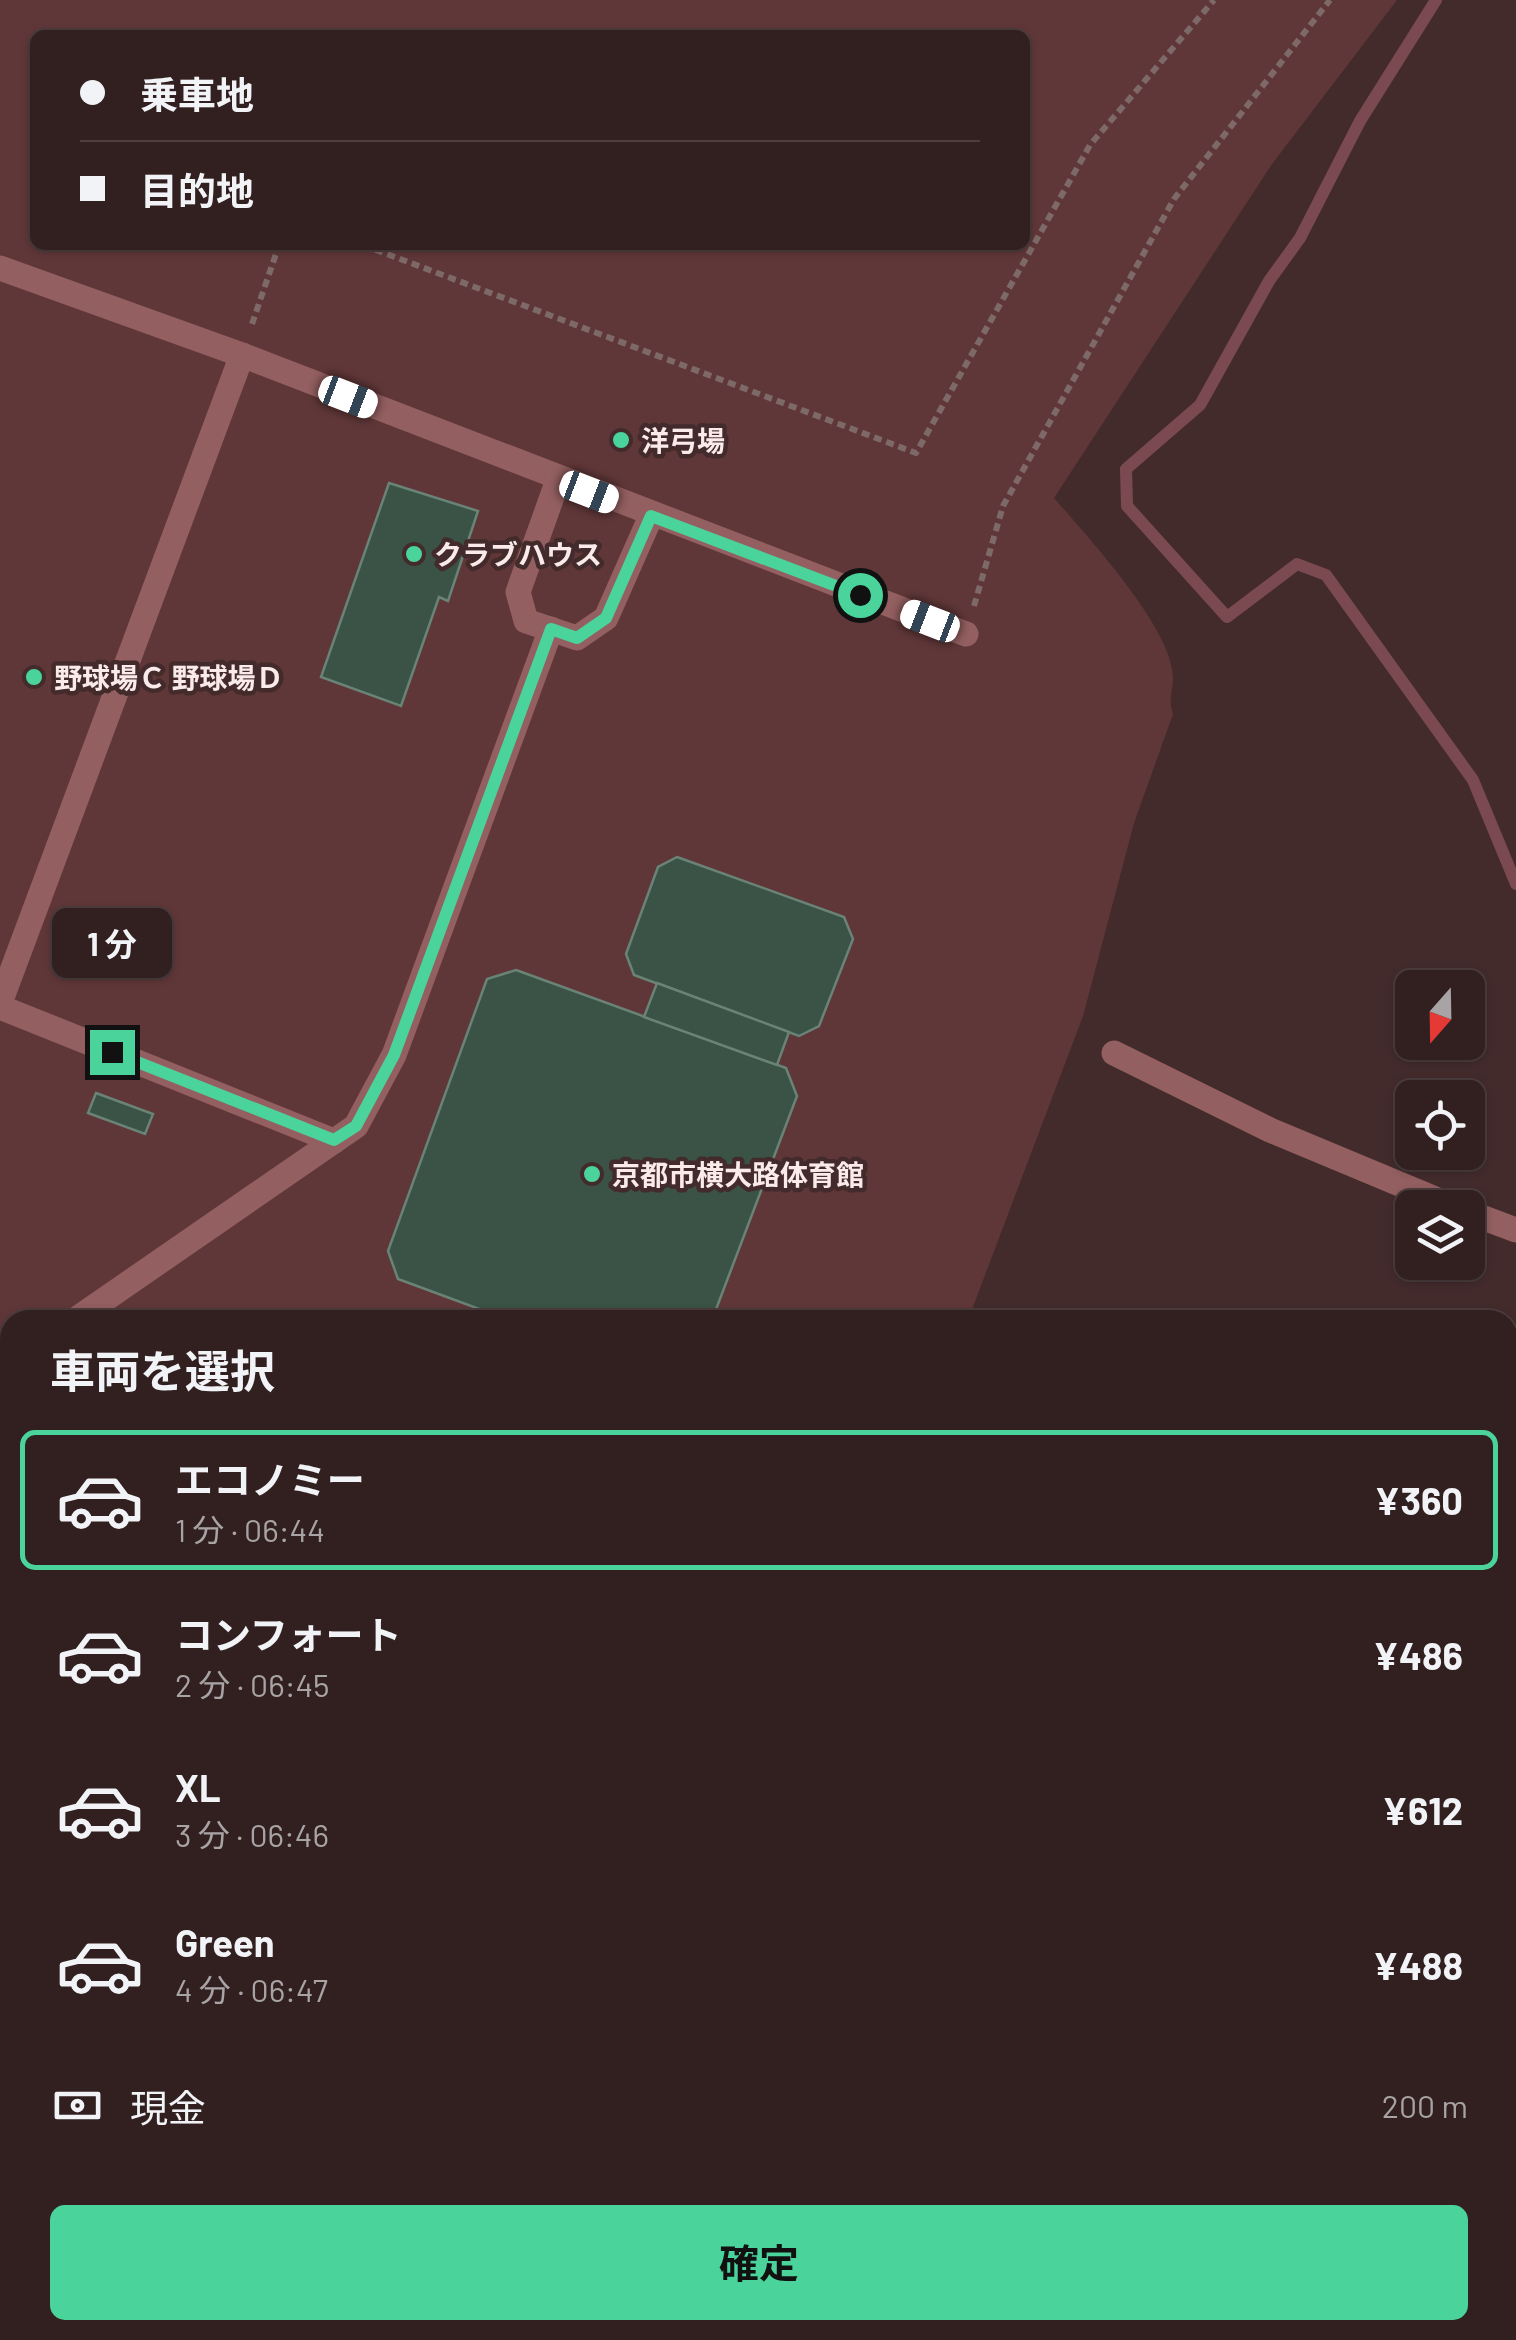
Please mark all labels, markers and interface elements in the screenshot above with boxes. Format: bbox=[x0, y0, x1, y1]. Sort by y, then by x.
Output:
text: 乗車地 bbox=[140, 71, 254, 117]
text: 目的地 bbox=[140, 167, 254, 213]
car bbox=[315, 372, 381, 422]
place label: 洋弓場 bbox=[641, 423, 725, 457]
marker: 洋弓場 bbox=[610, 429, 632, 451]
car bbox=[556, 467, 622, 517]
place label: クラブハウス bbox=[434, 537, 602, 571]
marker: クラブハウス bbox=[403, 543, 425, 565]
route start bbox=[838, 573, 883, 618]
car bbox=[897, 596, 963, 646]
place label: 野球場Ｃ 野球場Ｄ bbox=[54, 660, 284, 694]
marker: 野球場Ｃ 野球場Ｄ bbox=[23, 666, 45, 688]
callout: 1 分 bbox=[52, 907, 172, 977]
text: 1 分 bbox=[87, 924, 137, 962]
north arrow bbox=[1395, 970, 1485, 1060]
map controls bbox=[1395, 970, 1485, 1280]
route end bbox=[90, 1030, 135, 1075]
button: locate bbox=[1395, 1080, 1485, 1170]
place label: 京都市横大路体育館 bbox=[612, 1157, 864, 1191]
marker: 京都市横大路体育館 bbox=[581, 1163, 603, 1185]
button: layers bbox=[1395, 1190, 1485, 1280]
text: 車両を選択 bbox=[50, 1343, 275, 1397]
icon: car bbox=[55, 1455, 145, 1545]
text: エコノミー bbox=[175, 1456, 365, 1502]
text: ¥360 bbox=[1374, 1477, 1463, 1523]
text: 1 分 · 06:44 bbox=[175, 1510, 325, 1548]
icon: car bbox=[55, 1610, 145, 1700]
text: コンフォート bbox=[175, 1611, 402, 1657]
text: ¥486 bbox=[1373, 1632, 1463, 1678]
text: 2 分 · 06:45 bbox=[175, 1665, 330, 1703]
text: XL bbox=[175, 1764, 221, 1810]
icon: car bbox=[55, 1765, 145, 1855]
text: ¥612 bbox=[1382, 1787, 1463, 1833]
text: 3 分 · 06:46 bbox=[175, 1815, 329, 1853]
text: Green bbox=[175, 1919, 275, 1965]
icon: car bbox=[55, 1920, 145, 2010]
text: ¥488 bbox=[1373, 1942, 1463, 1988]
text: 4 分 · 06:47 bbox=[175, 1970, 328, 2008]
icon: cash bbox=[50, 2078, 105, 2133]
text: 現金 bbox=[130, 2084, 206, 2130]
text: 200 m bbox=[1382, 2086, 1468, 2124]
button: 確定 bbox=[50, 2205, 1468, 2320]

